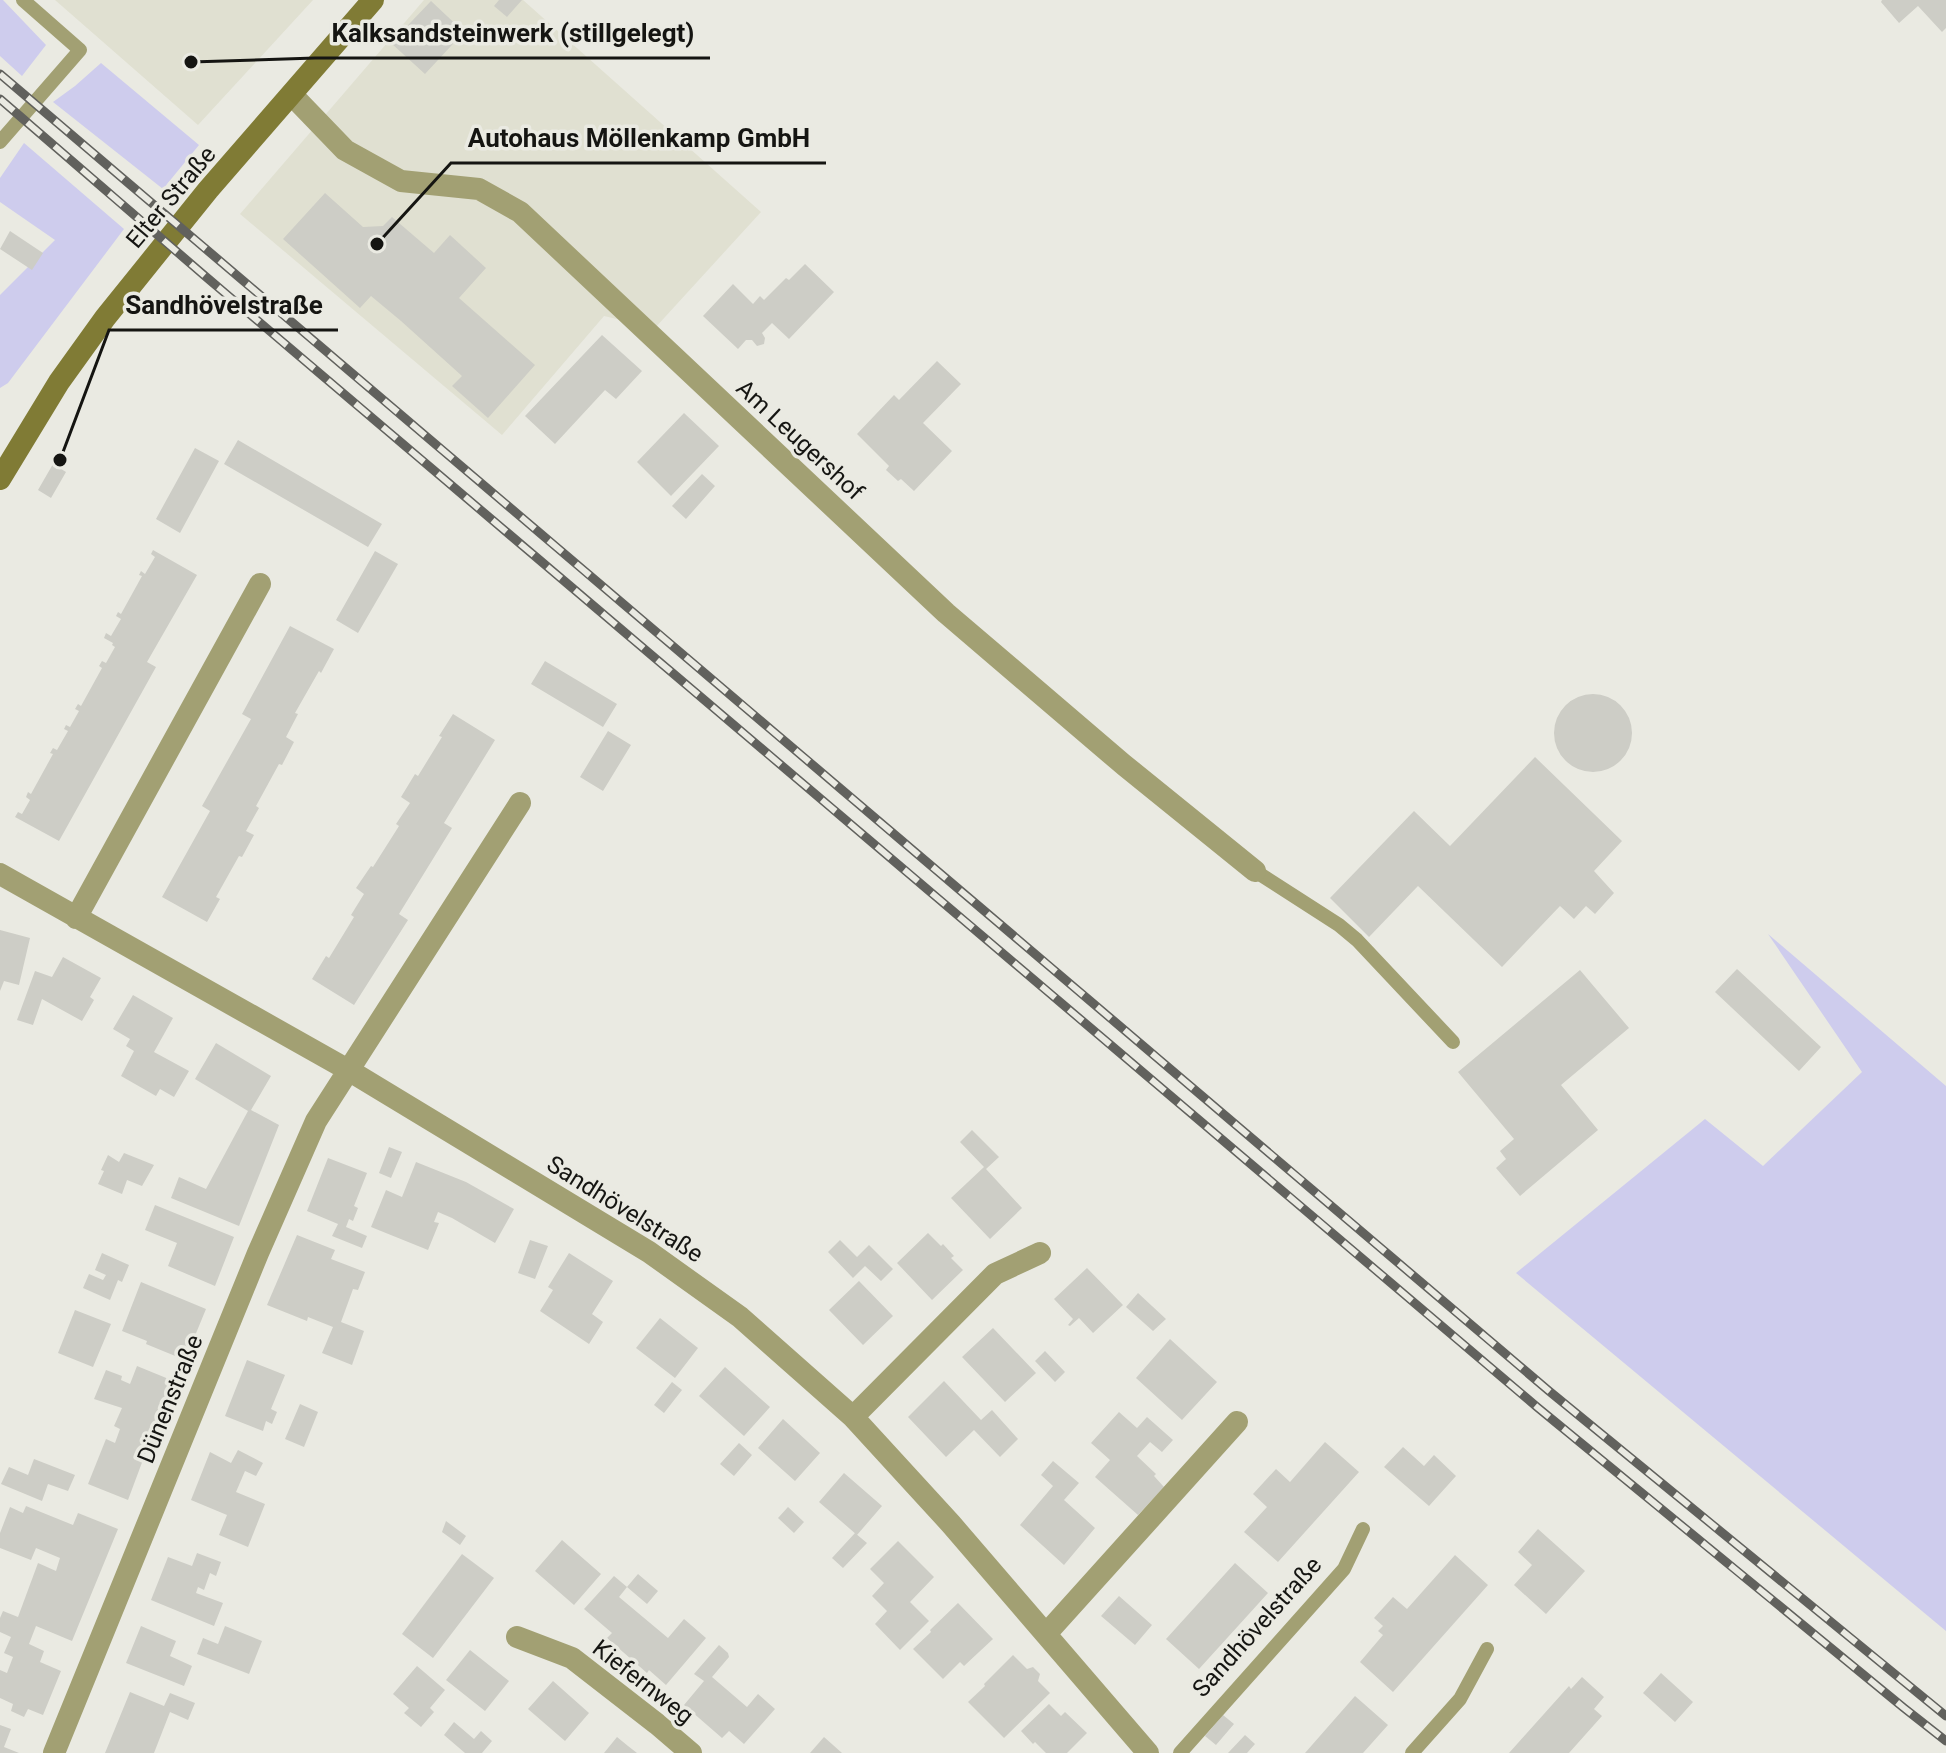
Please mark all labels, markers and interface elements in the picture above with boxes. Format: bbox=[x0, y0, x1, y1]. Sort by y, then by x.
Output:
callout: Kalksandsteinwerk (stillgelegt) bbox=[315, 8, 710, 58]
text: Kalksandsteinwerk (stillgelegt) bbox=[332, 18, 694, 48]
callout: Autohaus Möllenkamp GmbH bbox=[451, 113, 826, 163]
text: Autohaus Möllenkamp GmbH bbox=[468, 123, 810, 153]
street label: Elter Straße bbox=[120, 141, 222, 253]
callout: Sandhövelstraße bbox=[109, 280, 338, 330]
text: Sandhövelstraße bbox=[125, 290, 323, 320]
street label: Am Leugershof bbox=[731, 374, 870, 506]
street label: Sandhövelstraße bbox=[542, 1150, 708, 1268]
street label: Dünenstraße bbox=[132, 1331, 208, 1467]
street label: Sandhövelstraße bbox=[1187, 1551, 1327, 1703]
street label: Kiefernweg bbox=[587, 1634, 699, 1730]

